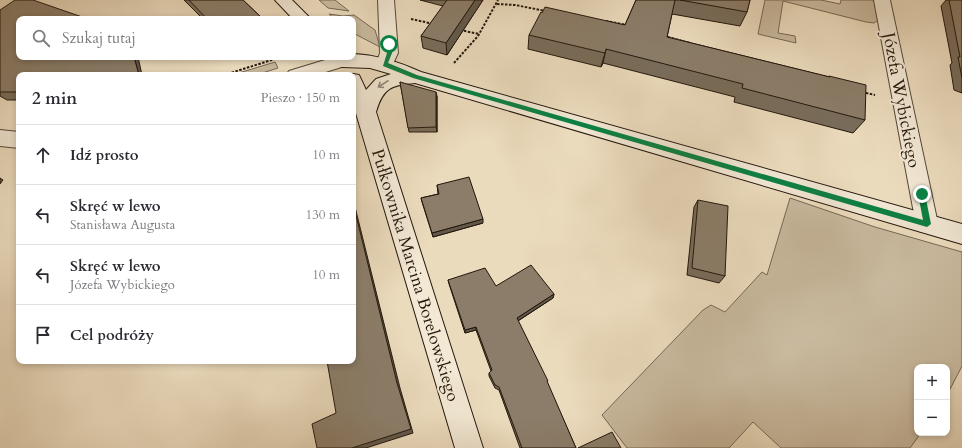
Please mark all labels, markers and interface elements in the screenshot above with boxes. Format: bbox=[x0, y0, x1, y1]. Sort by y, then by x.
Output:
search box bbox=[16, 16, 356, 60]
icon: search bbox=[30, 27, 52, 49]
text: Szukaj tutaj bbox=[62, 28, 136, 48]
street label: Józefa Wybickiego bbox=[877, 28, 926, 170]
route start bbox=[380, 35, 398, 53]
one-way arrow bbox=[377, 80, 388, 89]
text: 2 min bbox=[32, 87, 77, 110]
text: Pieszo · 150 m bbox=[261, 89, 340, 107]
icon: ahead bbox=[32, 144, 54, 166]
text: Idź prosto bbox=[70, 145, 138, 165]
text: 10 m bbox=[312, 146, 340, 164]
street label: Pułkownika Marcina Borelowskiego bbox=[366, 146, 465, 404]
route end bbox=[913, 185, 931, 203]
text: Skręć w lewo bbox=[70, 196, 160, 216]
icon: left bbox=[32, 204, 54, 226]
text: 130 m bbox=[306, 206, 340, 224]
text: Stanisława Augusta bbox=[70, 216, 175, 234]
text: Skręć w lewo bbox=[70, 256, 160, 276]
icon: left bbox=[32, 264, 54, 286]
text: 10 m bbox=[312, 266, 340, 284]
text: Józefa Wybickiego bbox=[70, 276, 175, 294]
icon: arrive bbox=[32, 324, 54, 346]
text: Cel podróży bbox=[70, 325, 154, 345]
map controls bbox=[914, 364, 950, 436]
button: + bbox=[914, 364, 950, 400]
button: − bbox=[914, 400, 950, 436]

